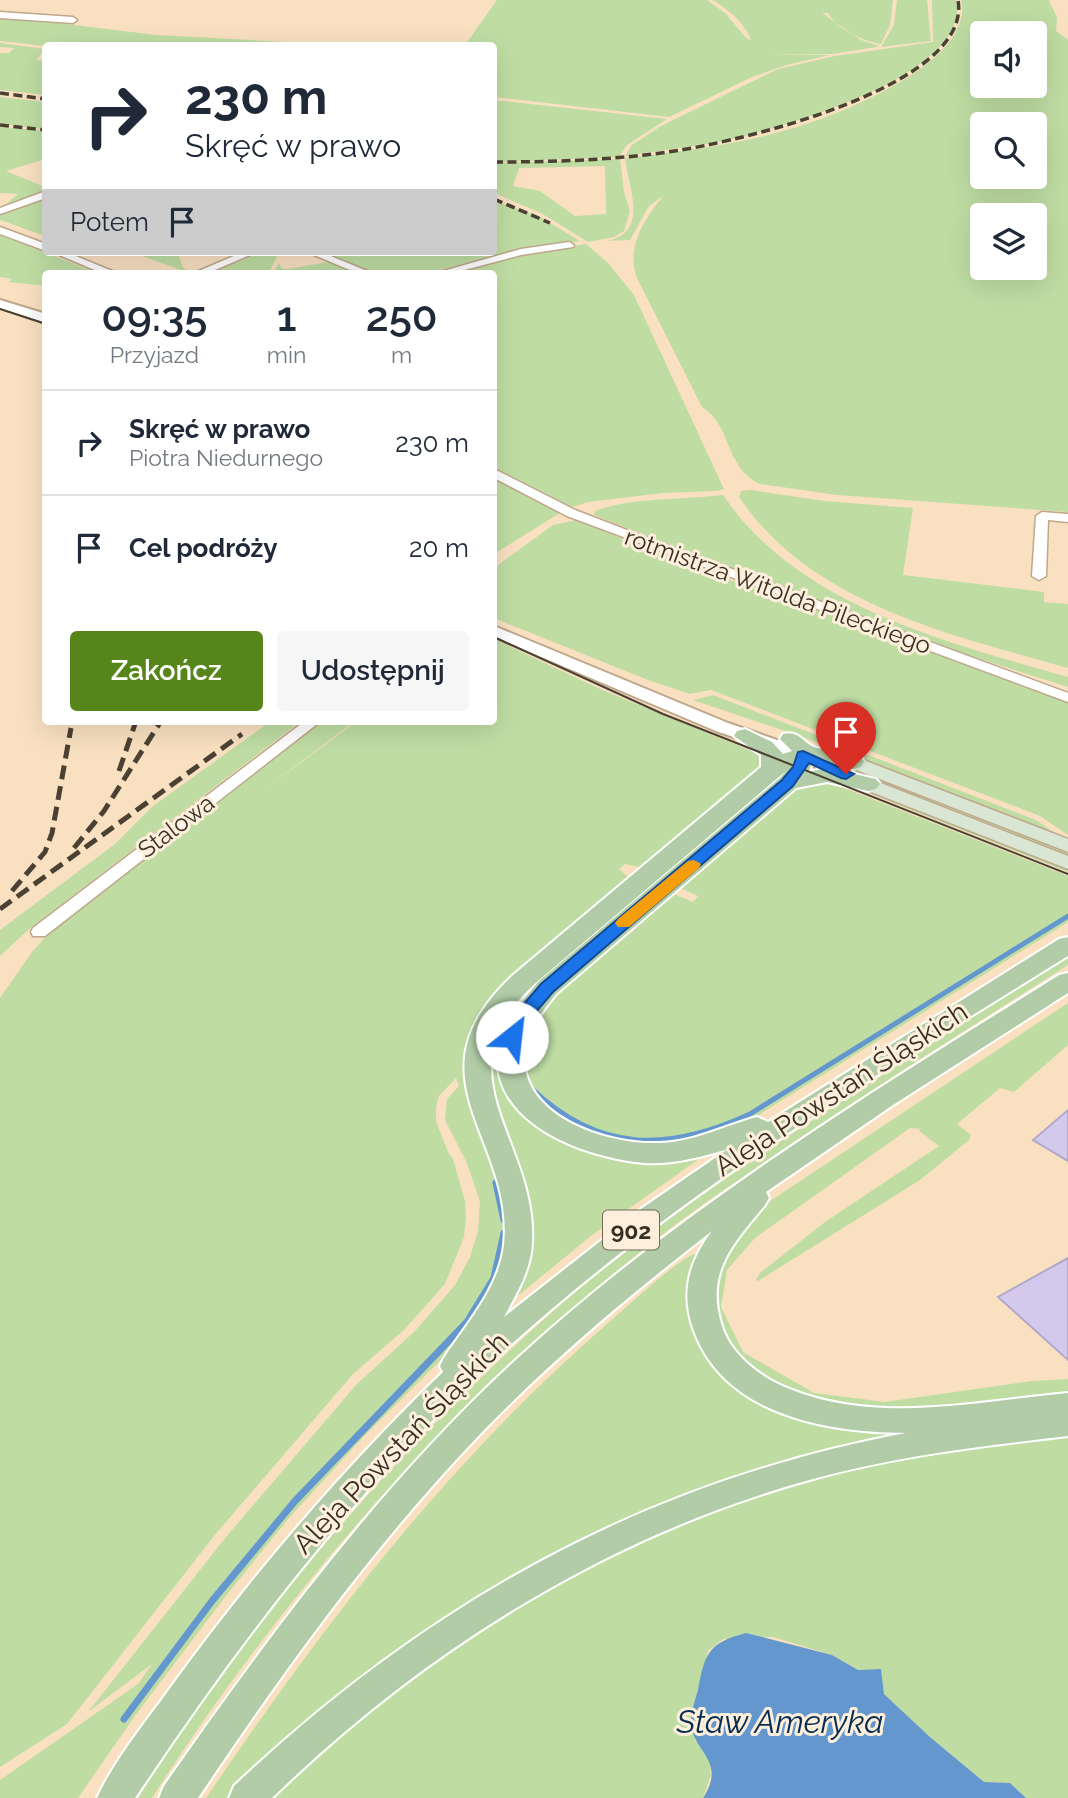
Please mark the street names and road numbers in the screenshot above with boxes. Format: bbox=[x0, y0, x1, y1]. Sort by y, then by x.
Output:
street label: rotmistrza Witolda Pileckiego bbox=[621, 522, 935, 660]
street label: Stalowa bbox=[132, 788, 220, 864]
street label: Aleja Powstań Śląskich bbox=[708, 994, 974, 1183]
road number: 902 bbox=[603, 1210, 659, 1250]
street label: Aleja Powstań Śląskich bbox=[286, 1325, 515, 1561]

